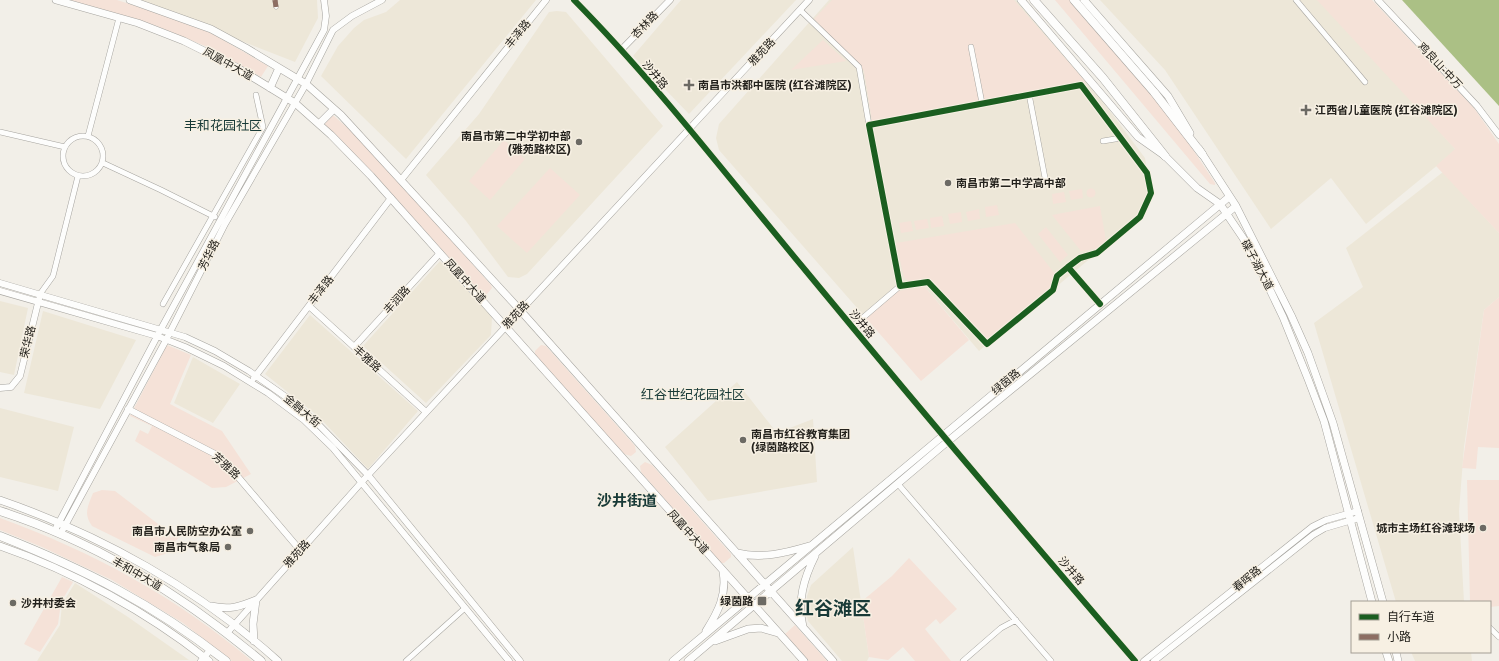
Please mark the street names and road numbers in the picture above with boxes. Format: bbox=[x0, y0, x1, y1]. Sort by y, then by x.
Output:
street label: 杏林路 bbox=[629, 9, 661, 41]
street label: 丰泽路 bbox=[503, 17, 533, 51]
street label: 雅苑路 bbox=[746, 35, 778, 69]
street label: 鸡良山-中万 bbox=[1415, 40, 1465, 92]
street label: 凤凰中大道 bbox=[201, 45, 255, 83]
street label: 沙井路 bbox=[639, 58, 671, 92]
street label: 芳华路 bbox=[196, 237, 222, 273]
street label: 碟子湖大道 bbox=[1238, 238, 1276, 292]
street label: 凤凰中大道 bbox=[442, 256, 488, 306]
street label: 丰泽路 bbox=[306, 273, 336, 307]
street label: 丰润路 bbox=[381, 283, 413, 317]
street label: 雅苑路 bbox=[500, 298, 532, 332]
street label: 沙井路 bbox=[846, 307, 878, 341]
street label: 荣华路 bbox=[18, 324, 38, 360]
street label: 丰雅路 bbox=[350, 343, 384, 375]
street label: 绿茵路 bbox=[989, 366, 1023, 398]
street label: 金融大街 bbox=[281, 392, 323, 430]
street label: 芳雅路 bbox=[209, 450, 243, 482]
street label: 凤凰中大道 bbox=[665, 507, 711, 557]
street label: 雅苑路 bbox=[281, 537, 313, 571]
street label: 沙井路 bbox=[1055, 554, 1087, 588]
street label: 丰和中大道 bbox=[110, 555, 164, 593]
street label: 春晖路 bbox=[1230, 564, 1264, 594]

